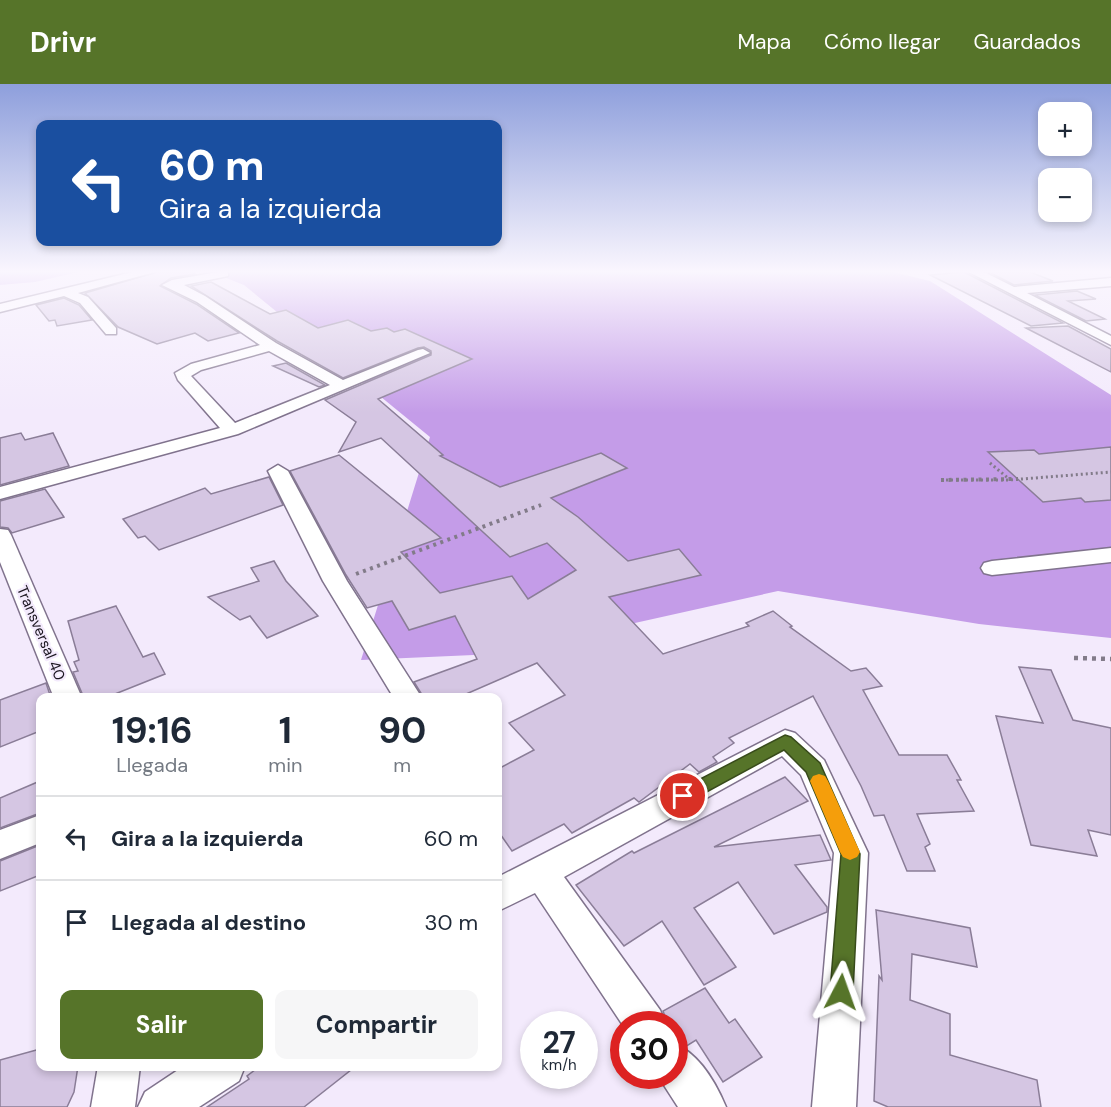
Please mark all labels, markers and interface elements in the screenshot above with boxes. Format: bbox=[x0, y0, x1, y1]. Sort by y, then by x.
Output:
text: Drivr bbox=[30, 24, 96, 61]
text: Mapa bbox=[737, 28, 791, 56]
text: Cómo llegar bbox=[824, 28, 941, 56]
text: Guardados bbox=[974, 28, 1081, 56]
map controls bbox=[1038, 102, 1092, 222]
button: + bbox=[1038, 102, 1092, 156]
text: 60 m bbox=[159, 138, 265, 193]
icon: left bbox=[60, 144, 138, 222]
button: − bbox=[1038, 168, 1092, 222]
text: Gira a la izquierda bbox=[159, 191, 382, 226]
street label: Transversal 40 bbox=[12, 583, 70, 683]
text: 19:16 bbox=[112, 707, 193, 754]
text: 1 bbox=[279, 707, 292, 754]
text: 90 bbox=[378, 707, 426, 754]
text: Llegada bbox=[116, 752, 188, 778]
text: min bbox=[268, 752, 302, 778]
text: m bbox=[393, 752, 411, 778]
pin bbox=[657, 770, 708, 821]
icon: arrive bbox=[666, 779, 699, 812]
icon: left bbox=[60, 822, 93, 855]
text: Gira a la izquierda bbox=[111, 824, 303, 853]
text: 60 m bbox=[424, 824, 478, 853]
icon: arrive bbox=[60, 906, 93, 939]
text: Llegada al destino bbox=[111, 908, 306, 937]
text: 30 m bbox=[424, 908, 478, 937]
position arrow bbox=[809, 960, 873, 1024]
button: Salir bbox=[60, 990, 263, 1059]
button: Compartir bbox=[275, 990, 478, 1059]
speed limit sign: 30 bbox=[610, 1011, 688, 1089]
text: 27 bbox=[542, 1023, 576, 1062]
text: km/h bbox=[541, 1055, 577, 1075]

